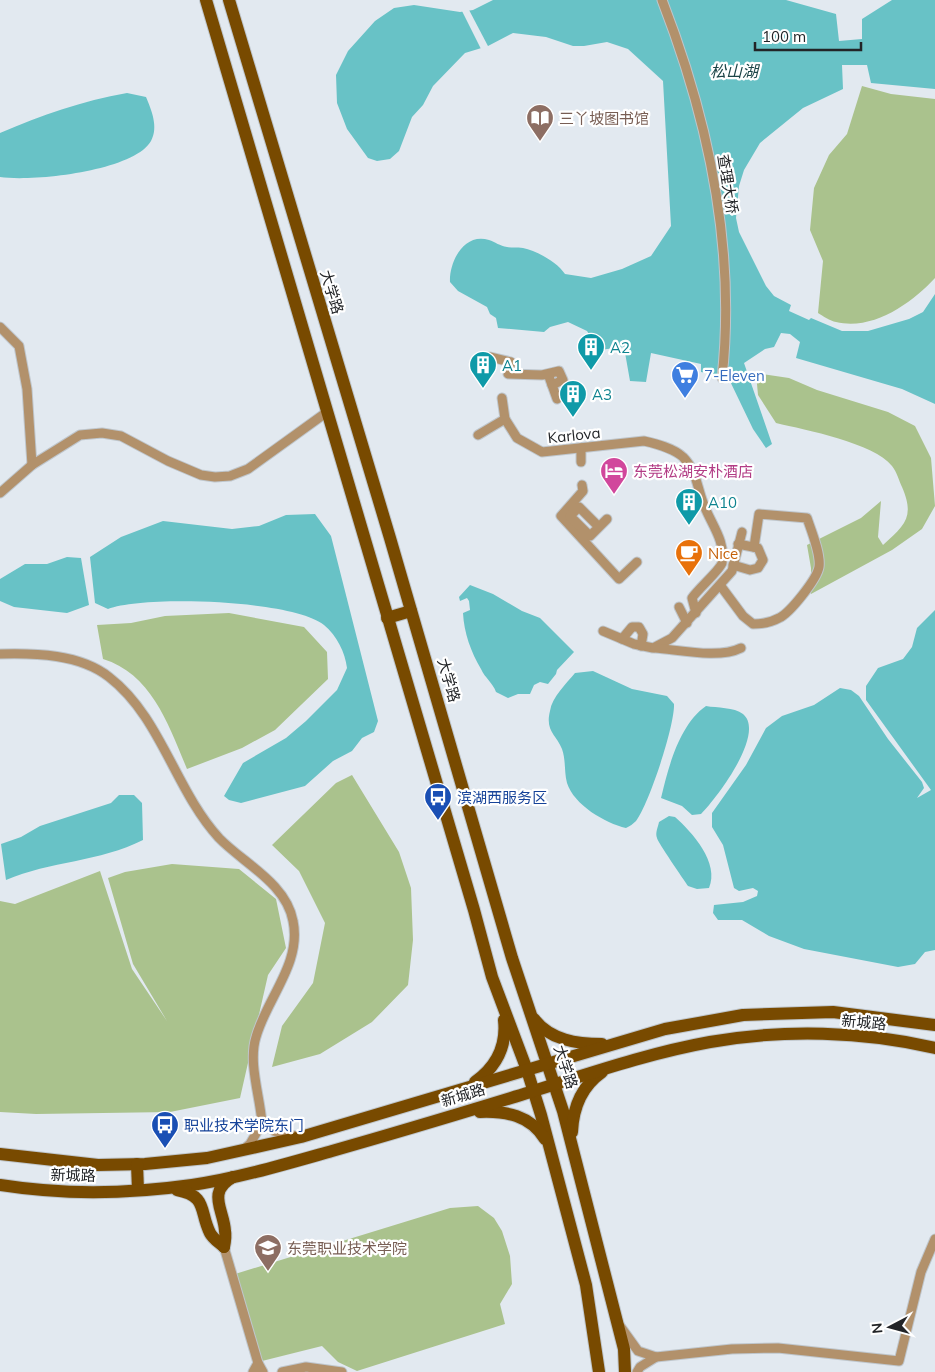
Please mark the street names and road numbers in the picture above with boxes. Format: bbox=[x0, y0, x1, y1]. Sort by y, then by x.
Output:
street label: 查理大桥 bbox=[714, 153, 742, 215]
street label: 大学路 bbox=[316, 268, 348, 316]
street label: Karlova bbox=[547, 423, 601, 447]
street label: 大学路 bbox=[434, 656, 464, 704]
street label: 新城路 bbox=[841, 1011, 887, 1033]
street label: 大学路 bbox=[550, 1043, 582, 1091]
street label: 新城路 bbox=[439, 1079, 487, 1111]
street label: 新城路 bbox=[50, 1165, 96, 1185]

